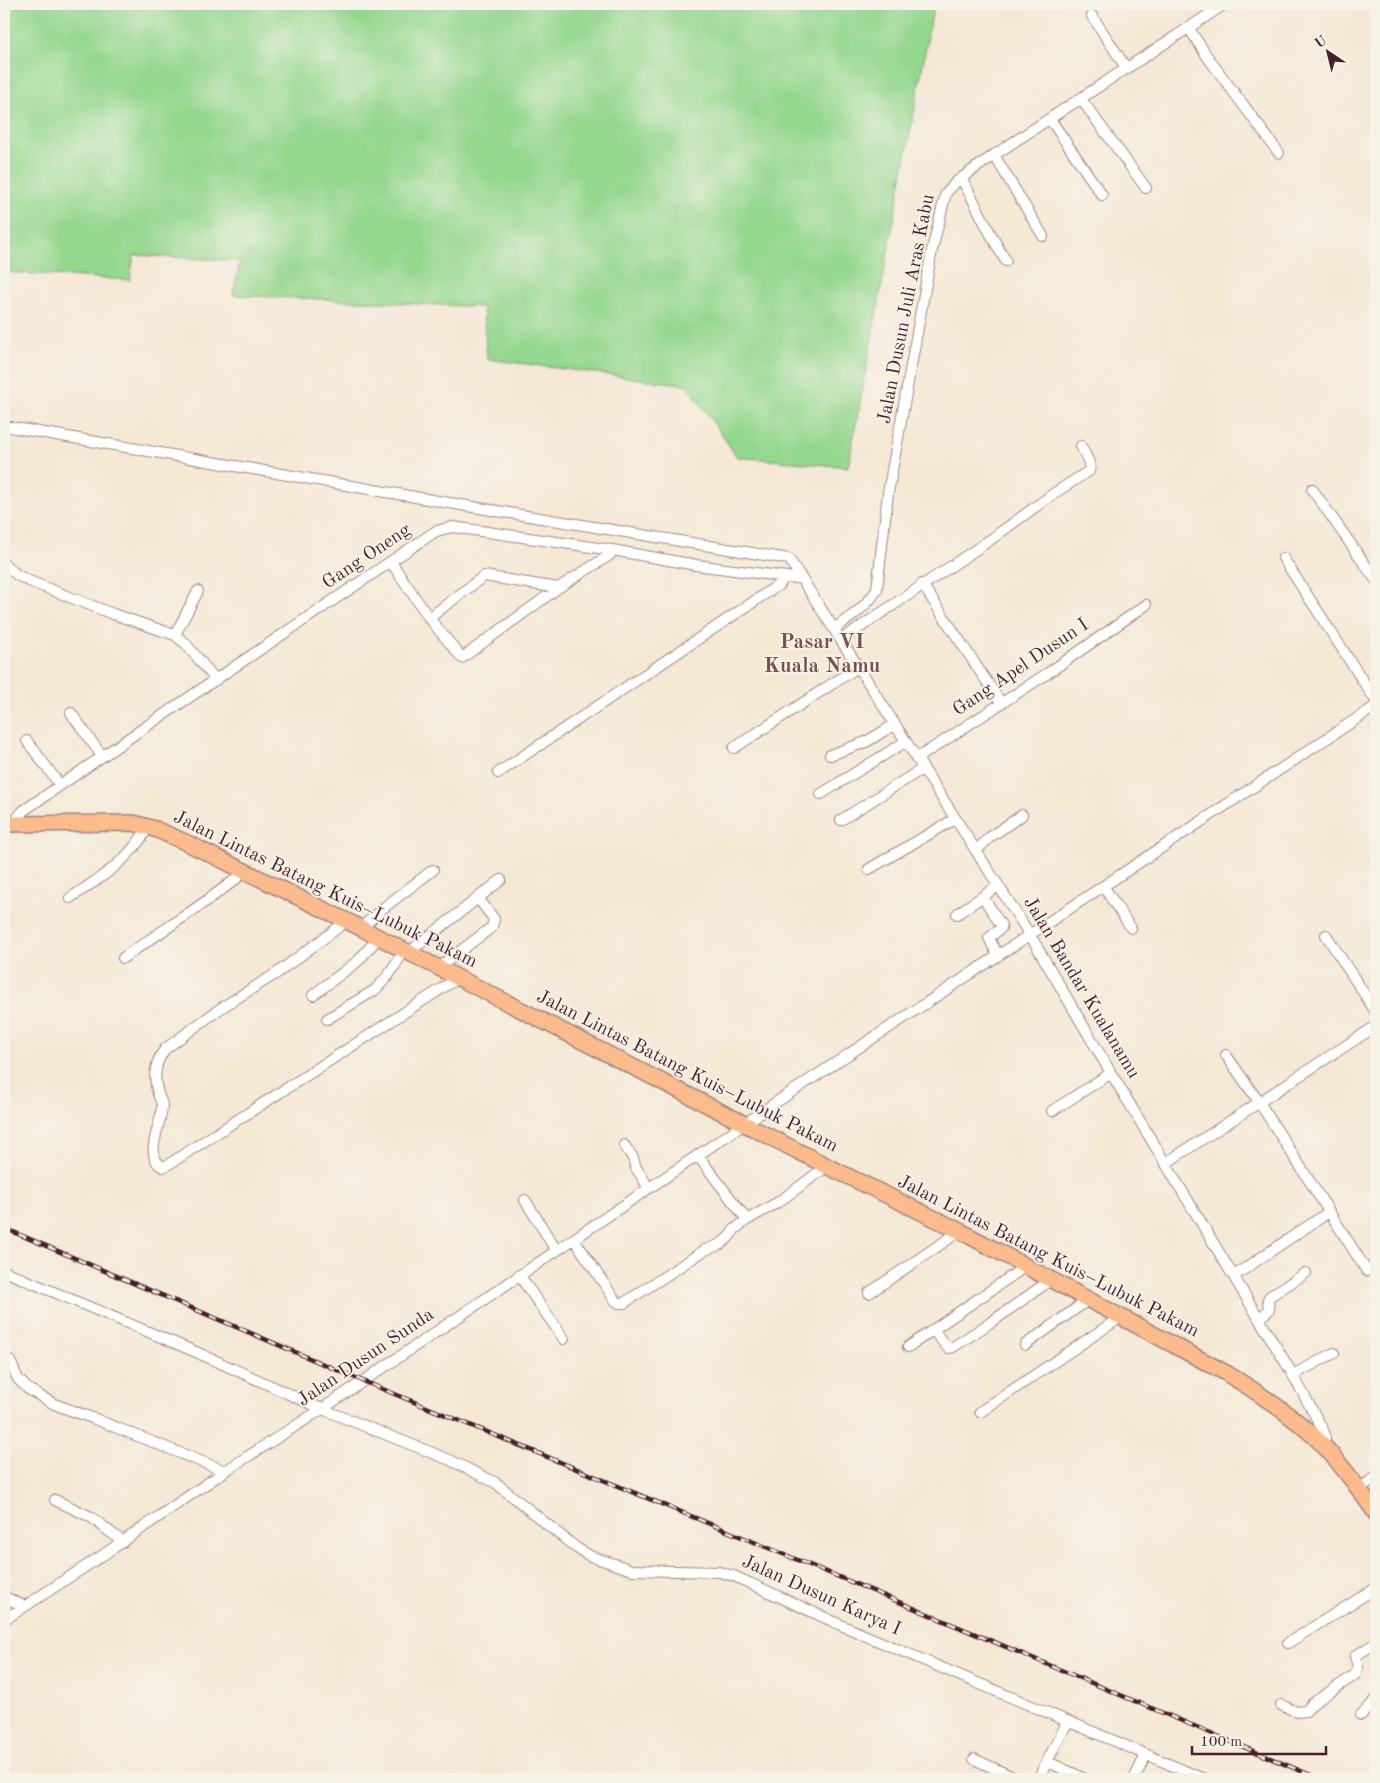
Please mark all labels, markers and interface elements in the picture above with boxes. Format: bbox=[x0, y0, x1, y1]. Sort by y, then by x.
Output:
north arrow bbox=[1302, 28, 1352, 78]
text: U bbox=[1313, 33, 1330, 51]
street label: Jalan Dusun Juli Aras Kabu bbox=[875, 193, 939, 425]
street label: Gang Oneng bbox=[320, 520, 415, 593]
street label: Gang Apel Dusun I bbox=[950, 616, 1092, 720]
district label: Pasar VI Kuala Namu bbox=[764, 632, 880, 677]
street label: Jalan Lintas Batang Kuis–Lubuk Pakam bbox=[170, 808, 480, 972]
street label: Jalan Bandar Kualanamu bbox=[1019, 894, 1143, 1082]
street label: Jalan Lintas Batang Kuis–Lubuk Pakam bbox=[533, 987, 841, 1157]
street label: Jalan Lintas Batang Kuis–Lubuk Pakam bbox=[894, 1172, 1202, 1342]
street label: Jalan Dusun Sunda bbox=[294, 1305, 438, 1411]
street label: Jalan Dusun Karya I bbox=[739, 1552, 903, 1640]
scale bar bbox=[1192, 1723, 1326, 1755]
text: 100 m bbox=[1200, 1735, 1242, 1750]

